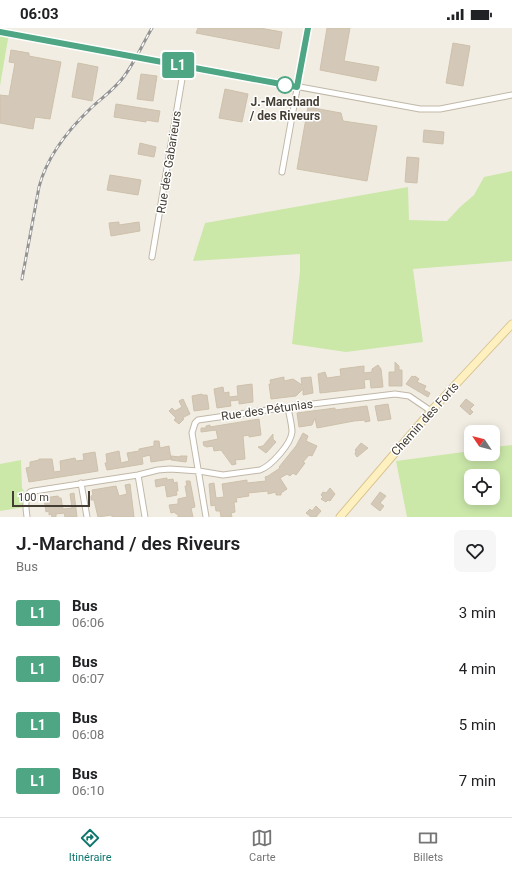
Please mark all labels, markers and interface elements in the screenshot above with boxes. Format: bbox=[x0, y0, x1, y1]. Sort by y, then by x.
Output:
text: 06:03 bbox=[20, 5, 59, 23]
line badge: L1 bbox=[160, 52, 196, 78]
text: L1 bbox=[170, 57, 186, 73]
marker: J.-Marchand / des Riveurs bbox=[276, 76, 294, 94]
place label: J.-Marchand / des Riveurs bbox=[249, 95, 320, 123]
street label: Rue des Gabarieurs bbox=[154, 110, 184, 214]
street label: Chemin des Forts bbox=[388, 379, 462, 459]
street label: Rue des Pétunias bbox=[220, 397, 314, 423]
north arrow bbox=[464, 425, 500, 461]
map controls bbox=[464, 425, 500, 505]
button: locate bbox=[464, 469, 500, 505]
scale bar bbox=[12, 489, 90, 508]
text: 100 m bbox=[18, 491, 49, 504]
button: heart bbox=[454, 530, 496, 572]
text: J.-Marchand / des Riveurs bbox=[16, 532, 240, 555]
text: Bus bbox=[16, 559, 38, 574]
text: Bus bbox=[72, 597, 98, 615]
text: 3 min bbox=[459, 604, 496, 622]
text: L1 bbox=[30, 605, 46, 621]
text: 06:06 bbox=[72, 615, 104, 630]
text: Bus bbox=[72, 653, 98, 671]
text: 4 min bbox=[459, 660, 496, 678]
text: L1 bbox=[30, 661, 46, 677]
text: 06:07 bbox=[72, 671, 104, 686]
text: Bus bbox=[72, 709, 98, 727]
text: 5 min bbox=[459, 716, 496, 734]
text: L1 bbox=[30, 717, 46, 733]
text: 06:08 bbox=[72, 727, 104, 742]
text: Bus bbox=[72, 765, 98, 783]
text: 7 min bbox=[459, 772, 496, 790]
text: L1 bbox=[30, 773, 46, 789]
text: 06:10 bbox=[72, 783, 104, 798]
tab: Itinéraire bbox=[69, 827, 112, 864]
tab: Carte bbox=[249, 827, 276, 864]
tab: Billets bbox=[413, 827, 443, 864]

